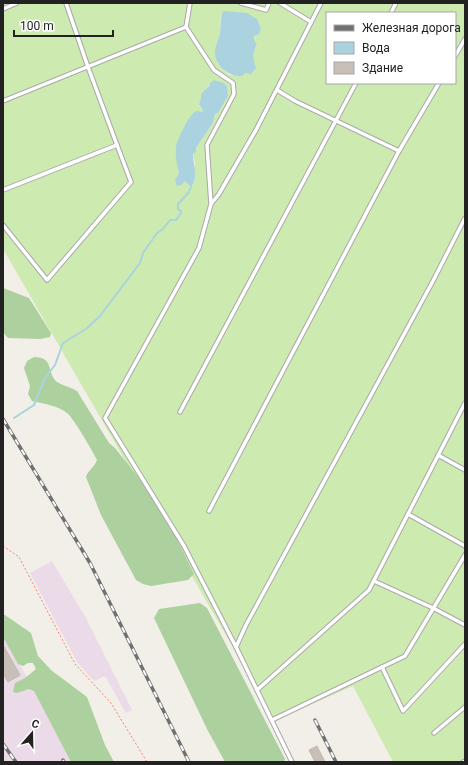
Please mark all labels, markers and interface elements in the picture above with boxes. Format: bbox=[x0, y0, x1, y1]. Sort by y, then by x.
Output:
scale bar bbox=[14, 12, 113, 38]
legend bbox=[326, 12, 456, 84]
text: 100 m bbox=[20, 19, 54, 33]
text: Железная дорога bbox=[362, 21, 461, 35]
text: Вода bbox=[362, 41, 390, 55]
text: Здание bbox=[362, 61, 403, 75]
north arrow bbox=[12, 713, 52, 753]
text: С bbox=[30, 717, 41, 731]

